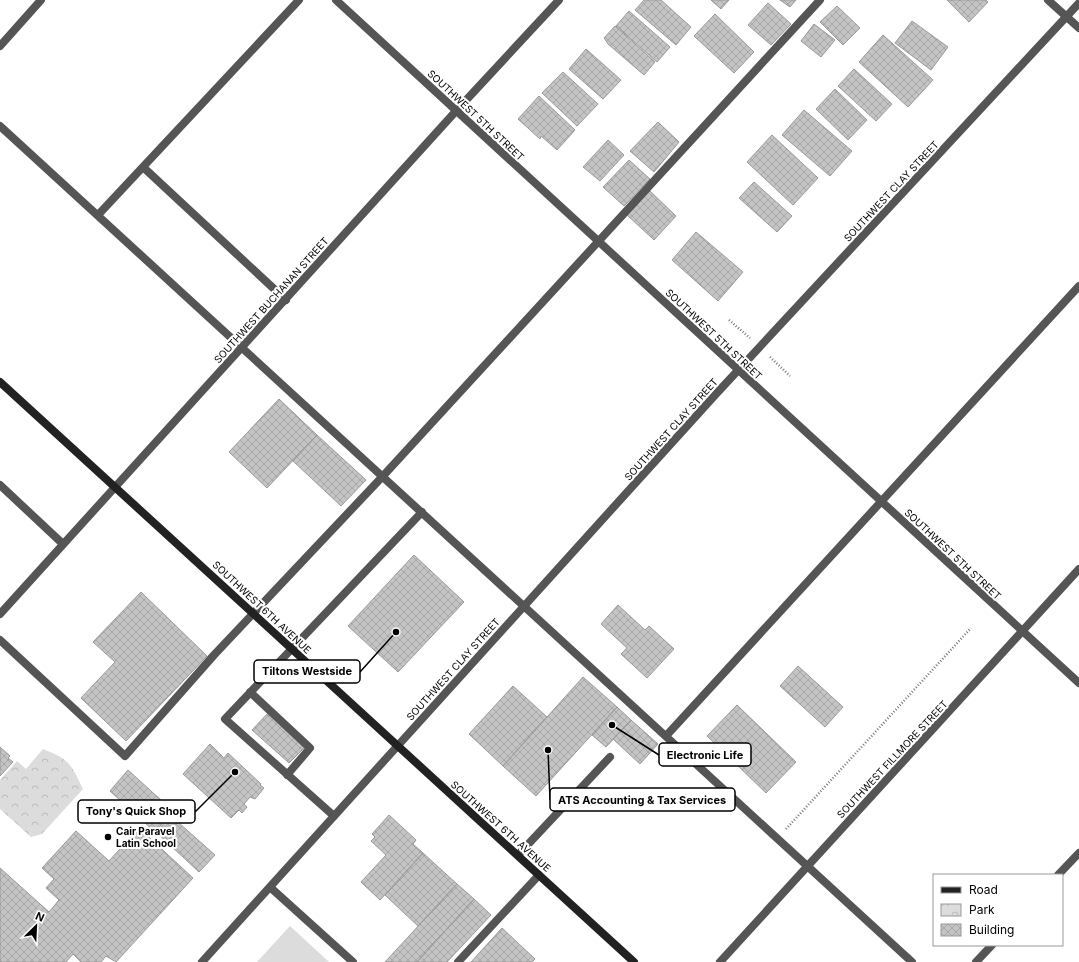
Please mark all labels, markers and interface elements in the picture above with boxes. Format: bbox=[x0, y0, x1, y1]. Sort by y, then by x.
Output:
street label: SOUTHWEST 5TH STREET bbox=[425, 67, 527, 163]
street label: SOUTHWEST CLAY STREET bbox=[841, 138, 941, 244]
street label: SOUTHWEST BUCHANAN STREET bbox=[211, 235, 331, 365]
street label: SOUTHWEST 5TH STREET bbox=[663, 286, 765, 382]
street label: SOUTHWEST CLAY STREET bbox=[622, 375, 720, 483]
street label: SOUTHWEST 5TH STREET bbox=[902, 506, 1004, 602]
street label: SOUTHWEST 6TH AVENUE bbox=[210, 558, 314, 656]
street label: SOUTHWEST CLAY STREET bbox=[404, 615, 502, 723]
callout: Tiltons Westside bbox=[254, 660, 360, 683]
text: Tiltons Westside bbox=[262, 664, 352, 678]
street label: SOUTHWEST FILLMORE STREET bbox=[834, 698, 950, 820]
callout: Electronic Life bbox=[659, 743, 751, 766]
text: Electronic Life bbox=[667, 748, 744, 762]
street label: SOUTHWEST 6TH AVENUE bbox=[449, 778, 553, 874]
callout: ATS Accounting & Tax Services bbox=[550, 788, 735, 811]
text: ATS Accounting & Tax Services bbox=[558, 793, 726, 807]
callout: Tony's Quick Shop bbox=[78, 800, 195, 823]
text: Tony's Quick Shop bbox=[86, 804, 186, 818]
place label: Cair Paravel Latin School bbox=[116, 825, 176, 849]
marker: Cair Paravel Latin School bbox=[103, 832, 113, 842]
legend bbox=[933, 874, 1063, 946]
text: Road bbox=[969, 882, 998, 897]
text: Park bbox=[969, 902, 995, 917]
north arrow bbox=[16, 906, 56, 946]
text: N bbox=[33, 909, 47, 925]
text: Building bbox=[969, 922, 1014, 937]

